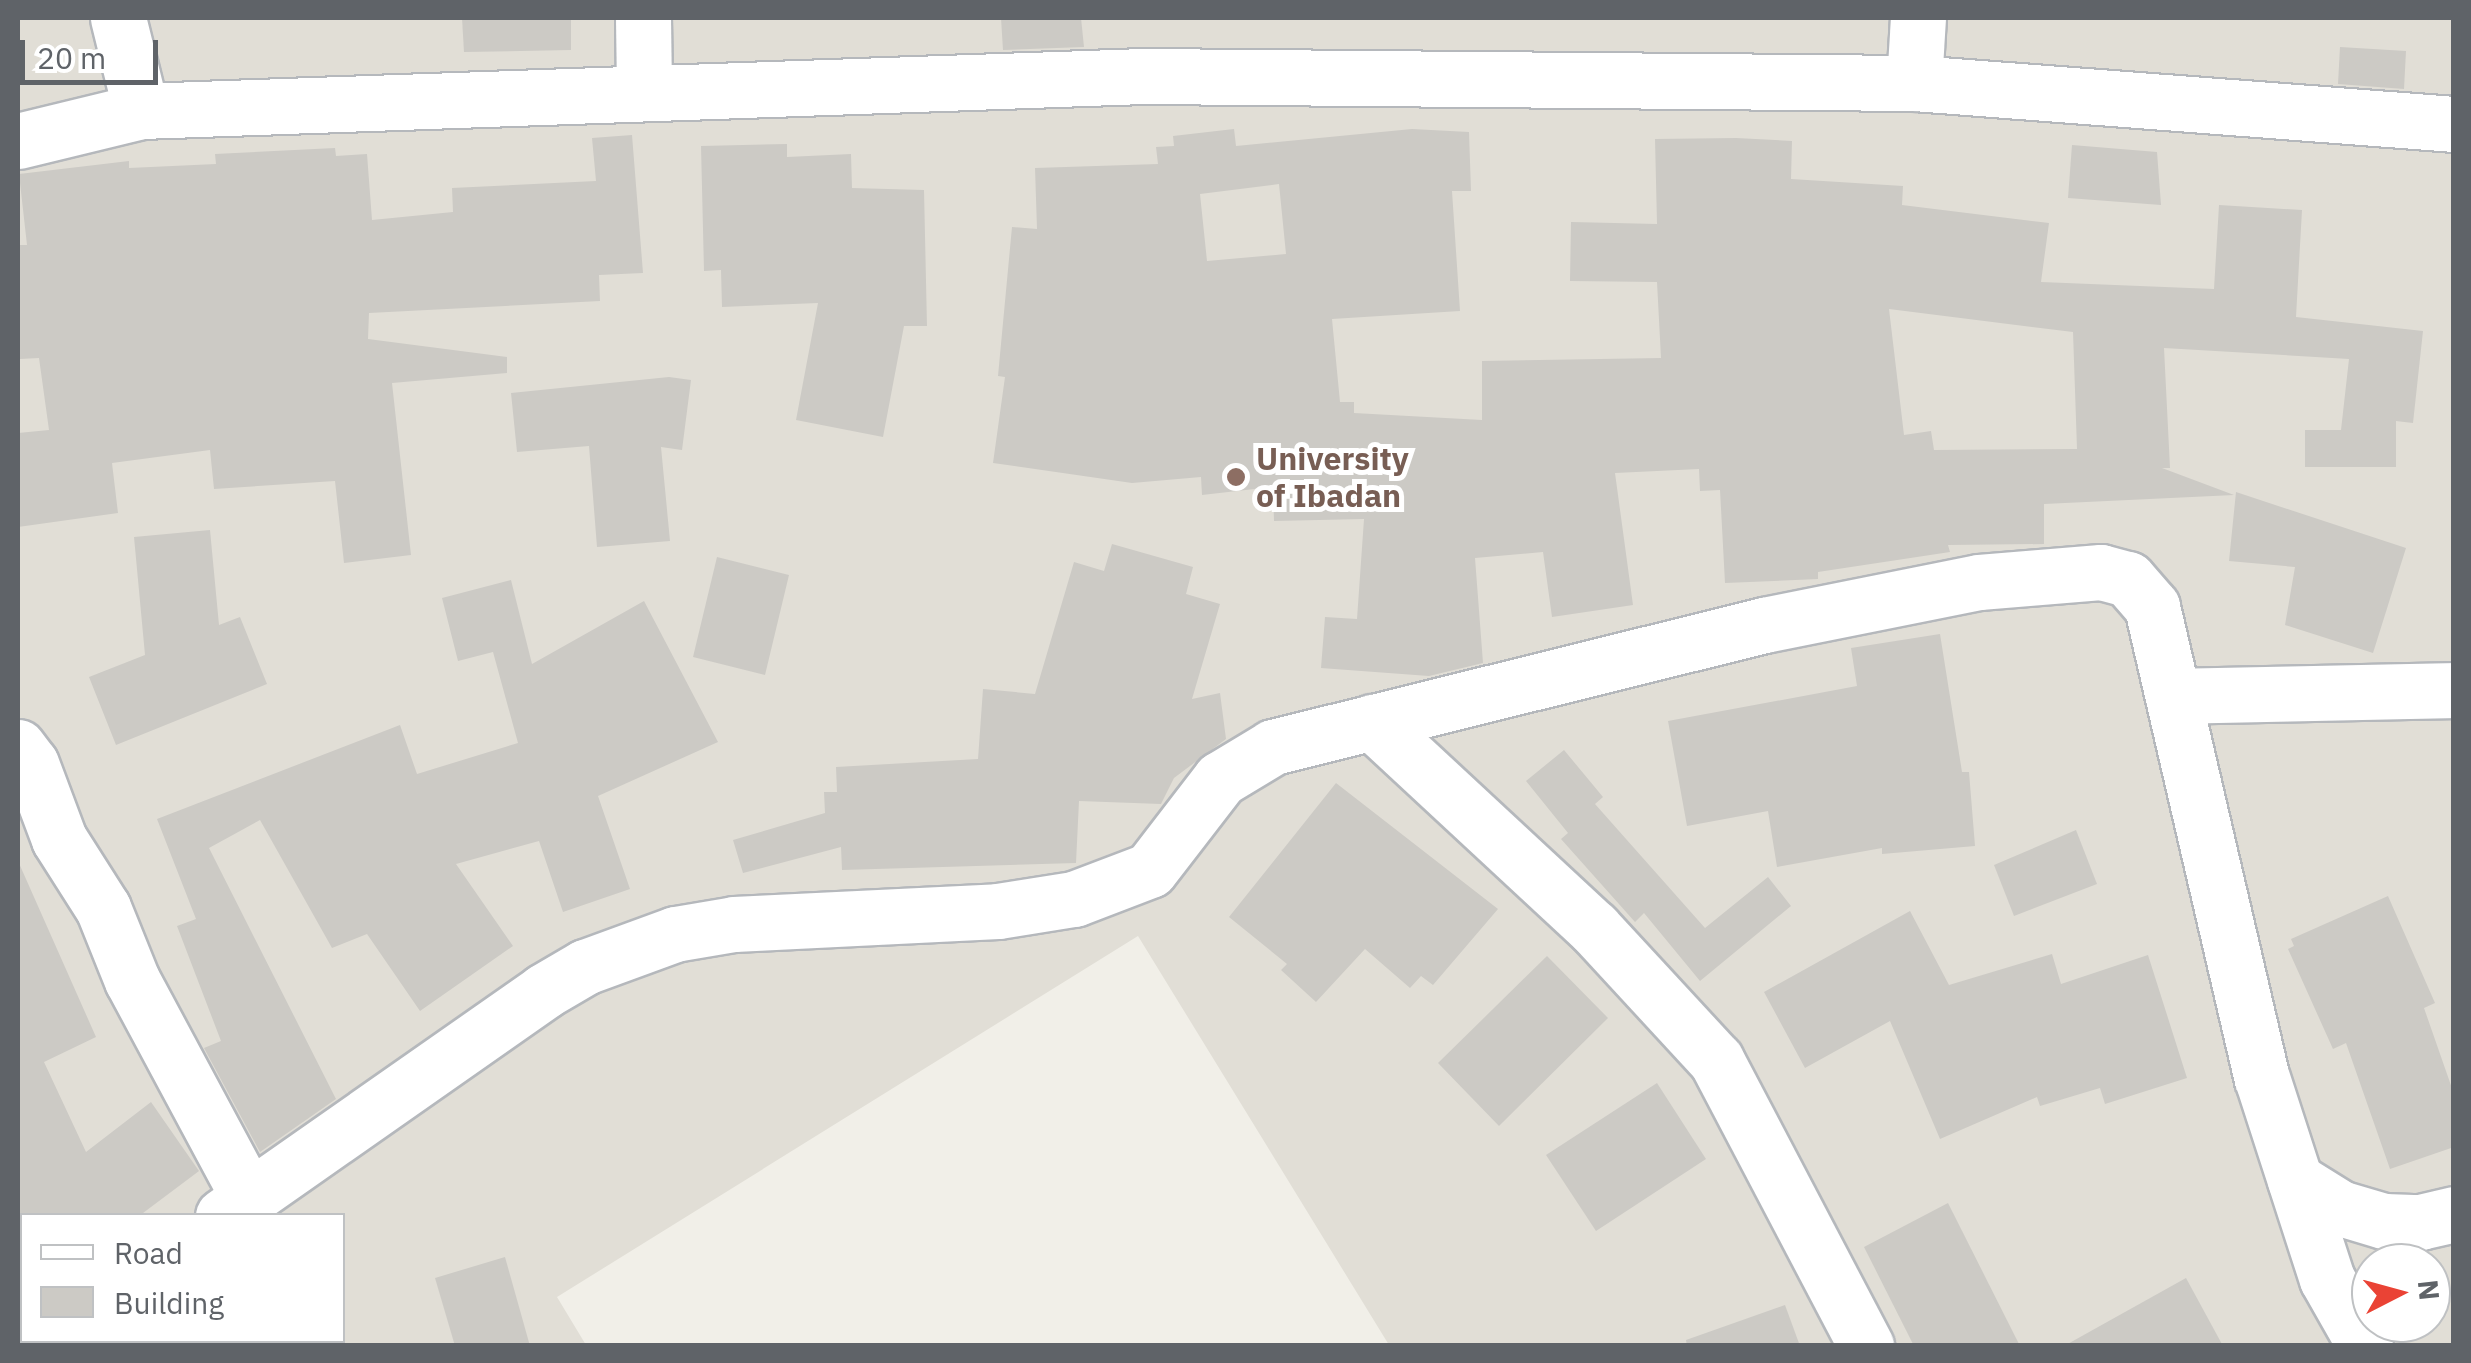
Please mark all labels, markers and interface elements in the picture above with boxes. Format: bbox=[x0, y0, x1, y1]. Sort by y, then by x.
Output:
scale bar bbox=[25, 20, 162, 82]
text: 20 m bbox=[37, 38, 106, 77]
place label: University of Ibadan bbox=[1256, 440, 1409, 515]
marker: University of Ibadan bbox=[1225, 466, 1247, 488]
legend bbox=[20, 1213, 345, 1343]
text: Road bbox=[114, 1233, 183, 1272]
north arrow bbox=[2351, 1243, 2451, 1343]
text: N bbox=[2410, 1278, 2449, 1302]
text: Building bbox=[114, 1283, 224, 1322]

